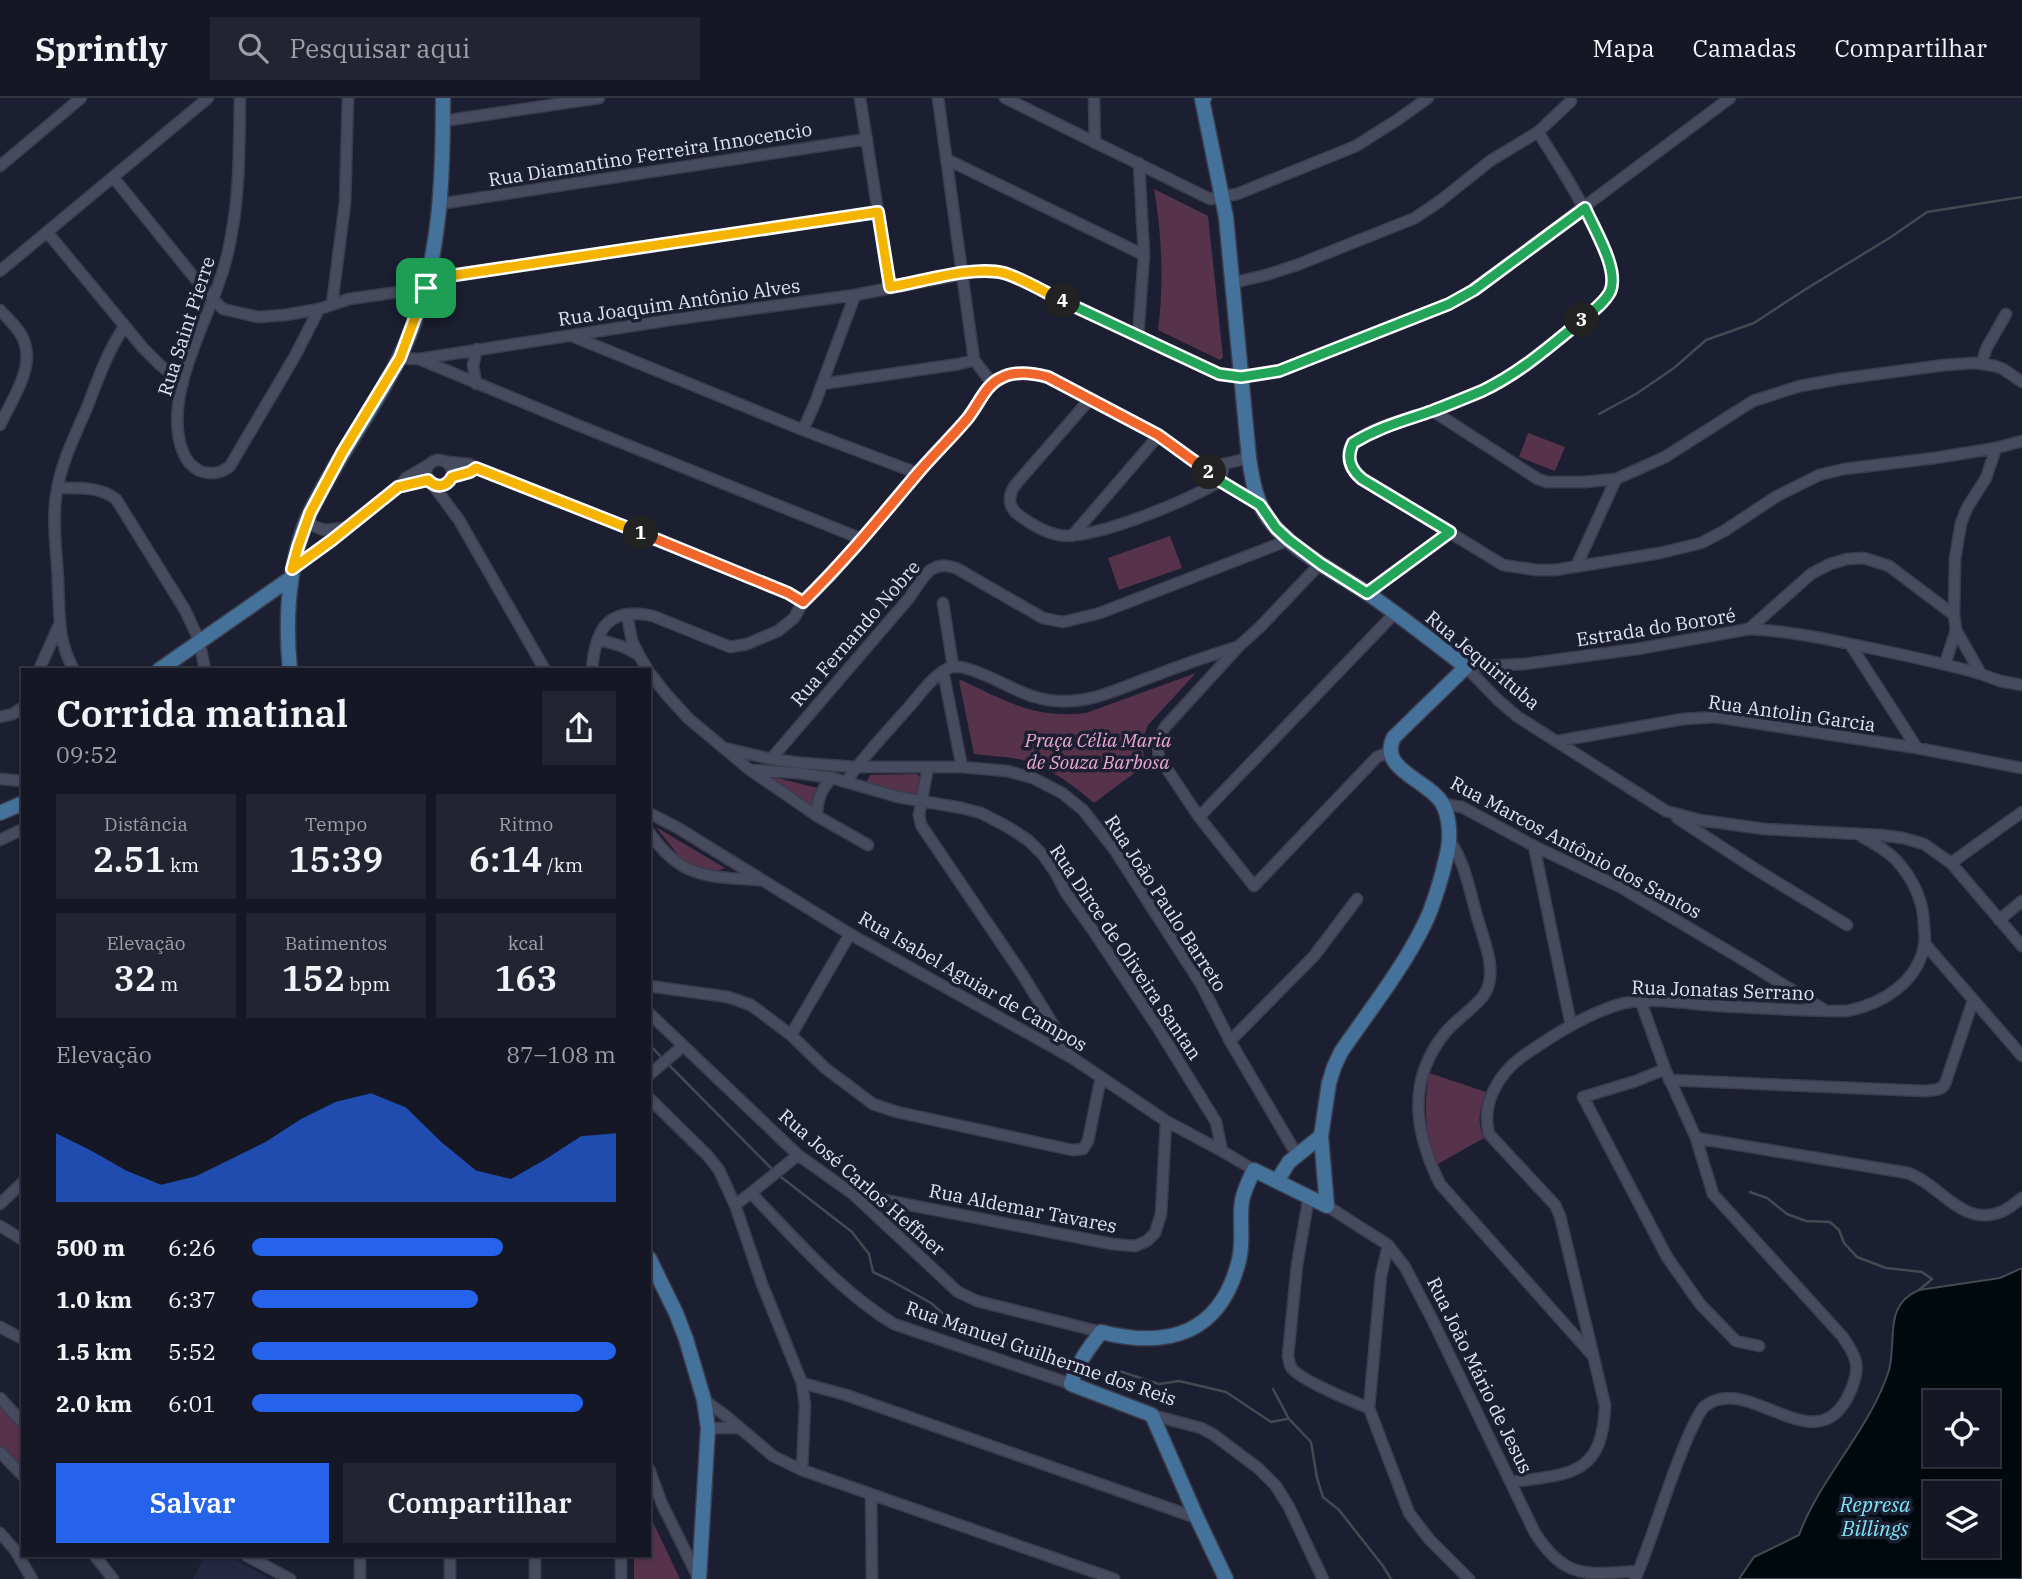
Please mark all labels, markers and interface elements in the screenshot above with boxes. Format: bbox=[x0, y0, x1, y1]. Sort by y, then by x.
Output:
search box bbox=[210, 17, 700, 80]
text: Sprintly bbox=[35, 27, 168, 70]
icon: search bbox=[234, 29, 272, 67]
text: Pesquisar aqui bbox=[290, 31, 470, 65]
text: Mapa bbox=[1592, 32, 1655, 64]
text: Camadas bbox=[1693, 32, 1796, 64]
text: Compartilhar bbox=[1834, 32, 1987, 64]
street label: Rua Diamantino Ferreira Innocencio bbox=[486, 117, 814, 191]
street label: Rua Saint Pierre bbox=[152, 253, 220, 399]
pin bbox=[396, 258, 456, 318]
icon: arrive bbox=[407, 269, 445, 307]
street label: Rua Joaquim Antônio Alves bbox=[556, 273, 802, 331]
pin: 4 bbox=[1046, 284, 1080, 318]
text: 4 bbox=[1057, 288, 1068, 312]
pin: 3 bbox=[1564, 302, 1600, 338]
text: 3 bbox=[1576, 307, 1587, 331]
pin: 2 bbox=[1192, 454, 1226, 490]
text: 2 bbox=[1203, 459, 1214, 483]
pin: 1 bbox=[624, 516, 658, 550]
text: 1 bbox=[635, 520, 646, 544]
street label: Rua Fernando Nobre bbox=[785, 555, 925, 711]
street label: Estrada do Bororé bbox=[1575, 603, 1737, 651]
street label: Rua Jequirituba bbox=[1421, 605, 1545, 715]
text: Corrida matinal bbox=[56, 688, 348, 737]
street label: Rua Antolin Garcia bbox=[1707, 689, 1877, 737]
button: share bbox=[542, 691, 616, 765]
park label: Praça Célia Maria de Souza Barbosa bbox=[1024, 728, 1172, 774]
text: 09:52 bbox=[56, 739, 118, 769]
street label: Rua Marcos Antônio dos Santos bbox=[1446, 770, 1706, 924]
street label: Rua João Paulo Barreto bbox=[1100, 810, 1232, 996]
text: Distância bbox=[104, 812, 188, 836]
text: Tempo bbox=[305, 812, 367, 836]
text: Ritmo bbox=[499, 812, 553, 836]
text: 2.51 bbox=[93, 836, 166, 882]
text: 15:39 bbox=[289, 836, 383, 882]
text: 6:14 bbox=[469, 836, 542, 882]
street label: Rua Dirce de Oliveira Santan bbox=[1045, 840, 1207, 1064]
text: km bbox=[166, 853, 199, 877]
text: /km bbox=[542, 853, 583, 877]
street label: Rua Isabel Aguiar de Campos bbox=[854, 906, 1092, 1056]
text: Elevação bbox=[106, 931, 186, 955]
text: Batimentos bbox=[285, 931, 387, 955]
text: kcal bbox=[508, 931, 544, 955]
text: 32 bbox=[114, 955, 156, 1001]
text: 152 bbox=[282, 955, 345, 1001]
text: 163 bbox=[494, 955, 558, 1001]
text: m bbox=[156, 972, 178, 996]
text: bpm bbox=[345, 972, 390, 996]
street label: Rua Jonatas Serrano bbox=[1631, 975, 1815, 1005]
text: Elevação bbox=[56, 1039, 152, 1069]
text: 87–108 m bbox=[506, 1039, 616, 1069]
street label: Rua José Carlos Heffner bbox=[774, 1103, 950, 1261]
street label: Rua Aldemar Tavares bbox=[927, 1178, 1119, 1238]
text: 500 m bbox=[56, 1232, 125, 1262]
text: 6:26 bbox=[168, 1232, 216, 1262]
street label: Rua João Mário de Jesus bbox=[1422, 1273, 1538, 1477]
text: 1.0 km bbox=[56, 1284, 132, 1314]
text: 6:37 bbox=[168, 1284, 216, 1314]
street label: Rua Manuel Guilherme dos Reis bbox=[903, 1295, 1179, 1411]
text: 1.5 km bbox=[56, 1336, 132, 1366]
text: 5:52 bbox=[168, 1336, 216, 1366]
text: 2.0 km bbox=[56, 1388, 132, 1418]
text: 6:01 bbox=[168, 1388, 216, 1418]
map controls bbox=[1923, 1390, 2000, 1558]
button: locate bbox=[1923, 1390, 2000, 1467]
button: Salvar bbox=[56, 1463, 329, 1543]
button: Compartilhar bbox=[343, 1463, 616, 1543]
button: layers bbox=[1923, 1481, 2000, 1558]
water label: Represa Billings bbox=[1839, 1490, 1911, 1542]

